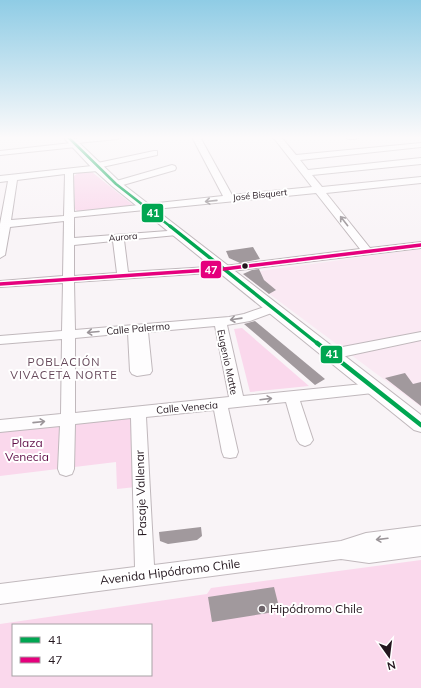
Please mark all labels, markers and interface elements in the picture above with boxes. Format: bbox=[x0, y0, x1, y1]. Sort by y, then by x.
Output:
street label: José Bisquert bbox=[232, 186, 288, 203]
one-way arrow bbox=[205, 197, 218, 205]
line badge: 41 bbox=[141, 203, 164, 223]
text: 41 bbox=[146, 206, 160, 220]
one-way arrow bbox=[340, 216, 348, 227]
street label: Aurora bbox=[108, 230, 138, 243]
line badge: 47 bbox=[200, 260, 222, 279]
unlabelled marker bbox=[240, 261, 250, 271]
text: 47 bbox=[204, 263, 218, 277]
one-way arrow bbox=[230, 315, 243, 323]
street label: Calle Palermo bbox=[106, 319, 171, 338]
street label: Eugenio Matte bbox=[214, 328, 241, 396]
one-way arrow bbox=[87, 329, 100, 336]
line badge: 41 bbox=[320, 345, 343, 364]
text: 41 bbox=[325, 347, 339, 361]
district label: POBLACIÓN VIVACETA NORTE bbox=[10, 355, 118, 382]
one-way arrow bbox=[259, 395, 272, 403]
street label: Calle Venecia bbox=[156, 398, 218, 417]
one-way arrow bbox=[32, 418, 45, 425]
park label: Plaza Venecia bbox=[5, 435, 49, 464]
street label: Pasaje Vallenar bbox=[131, 449, 149, 536]
one-way arrow bbox=[376, 535, 389, 543]
street label: Avenida Hipódromo Chile bbox=[99, 555, 241, 588]
place label: Hipódromo Chile bbox=[270, 601, 362, 616]
marker: Hipódromo Chile bbox=[257, 604, 267, 614]
legend bbox=[12, 624, 152, 676]
text: 41 bbox=[48, 632, 62, 647]
north arrow bbox=[369, 636, 409, 676]
text: 47 bbox=[48, 652, 62, 667]
text: N bbox=[386, 658, 397, 674]

